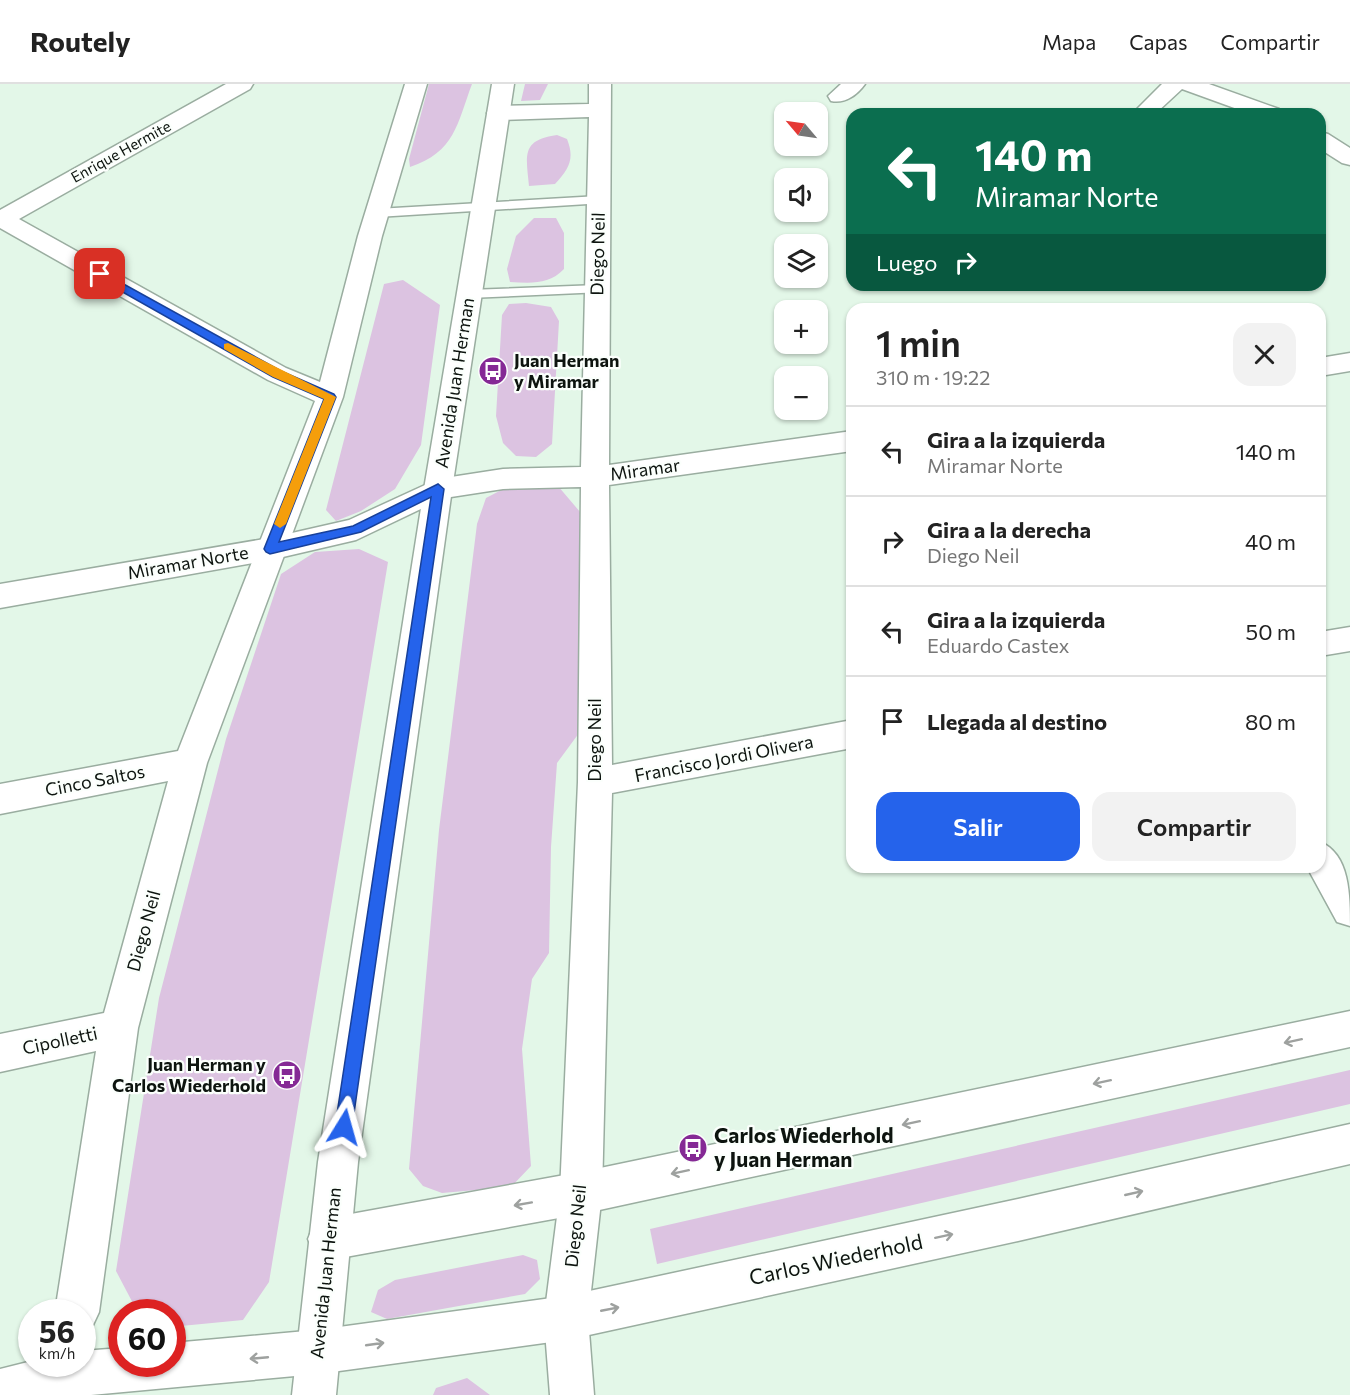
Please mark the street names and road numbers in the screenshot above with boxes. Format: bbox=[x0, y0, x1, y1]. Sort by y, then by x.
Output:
street label: Enrique Hermite bbox=[67, 116, 174, 186]
street label: Diego Neil bbox=[585, 212, 609, 296]
street label: Avenida Juan Herman bbox=[430, 296, 478, 470]
street label: Miramar bbox=[608, 453, 681, 485]
street label: Miramar Norte bbox=[126, 541, 250, 583]
street label: Diego Neil bbox=[583, 698, 605, 782]
street label: Francisco Jordi Olivera bbox=[633, 730, 815, 786]
street label: Cinco Saltos bbox=[43, 760, 146, 800]
street label: Diego Neil bbox=[122, 888, 164, 974]
street label: Cipolletti bbox=[20, 1021, 99, 1059]
street label: Diego Neil bbox=[560, 1183, 590, 1269]
street label: Avenida Juan Herman bbox=[305, 1186, 345, 1360]
street label: Carlos Wiederhold bbox=[747, 1228, 925, 1289]

